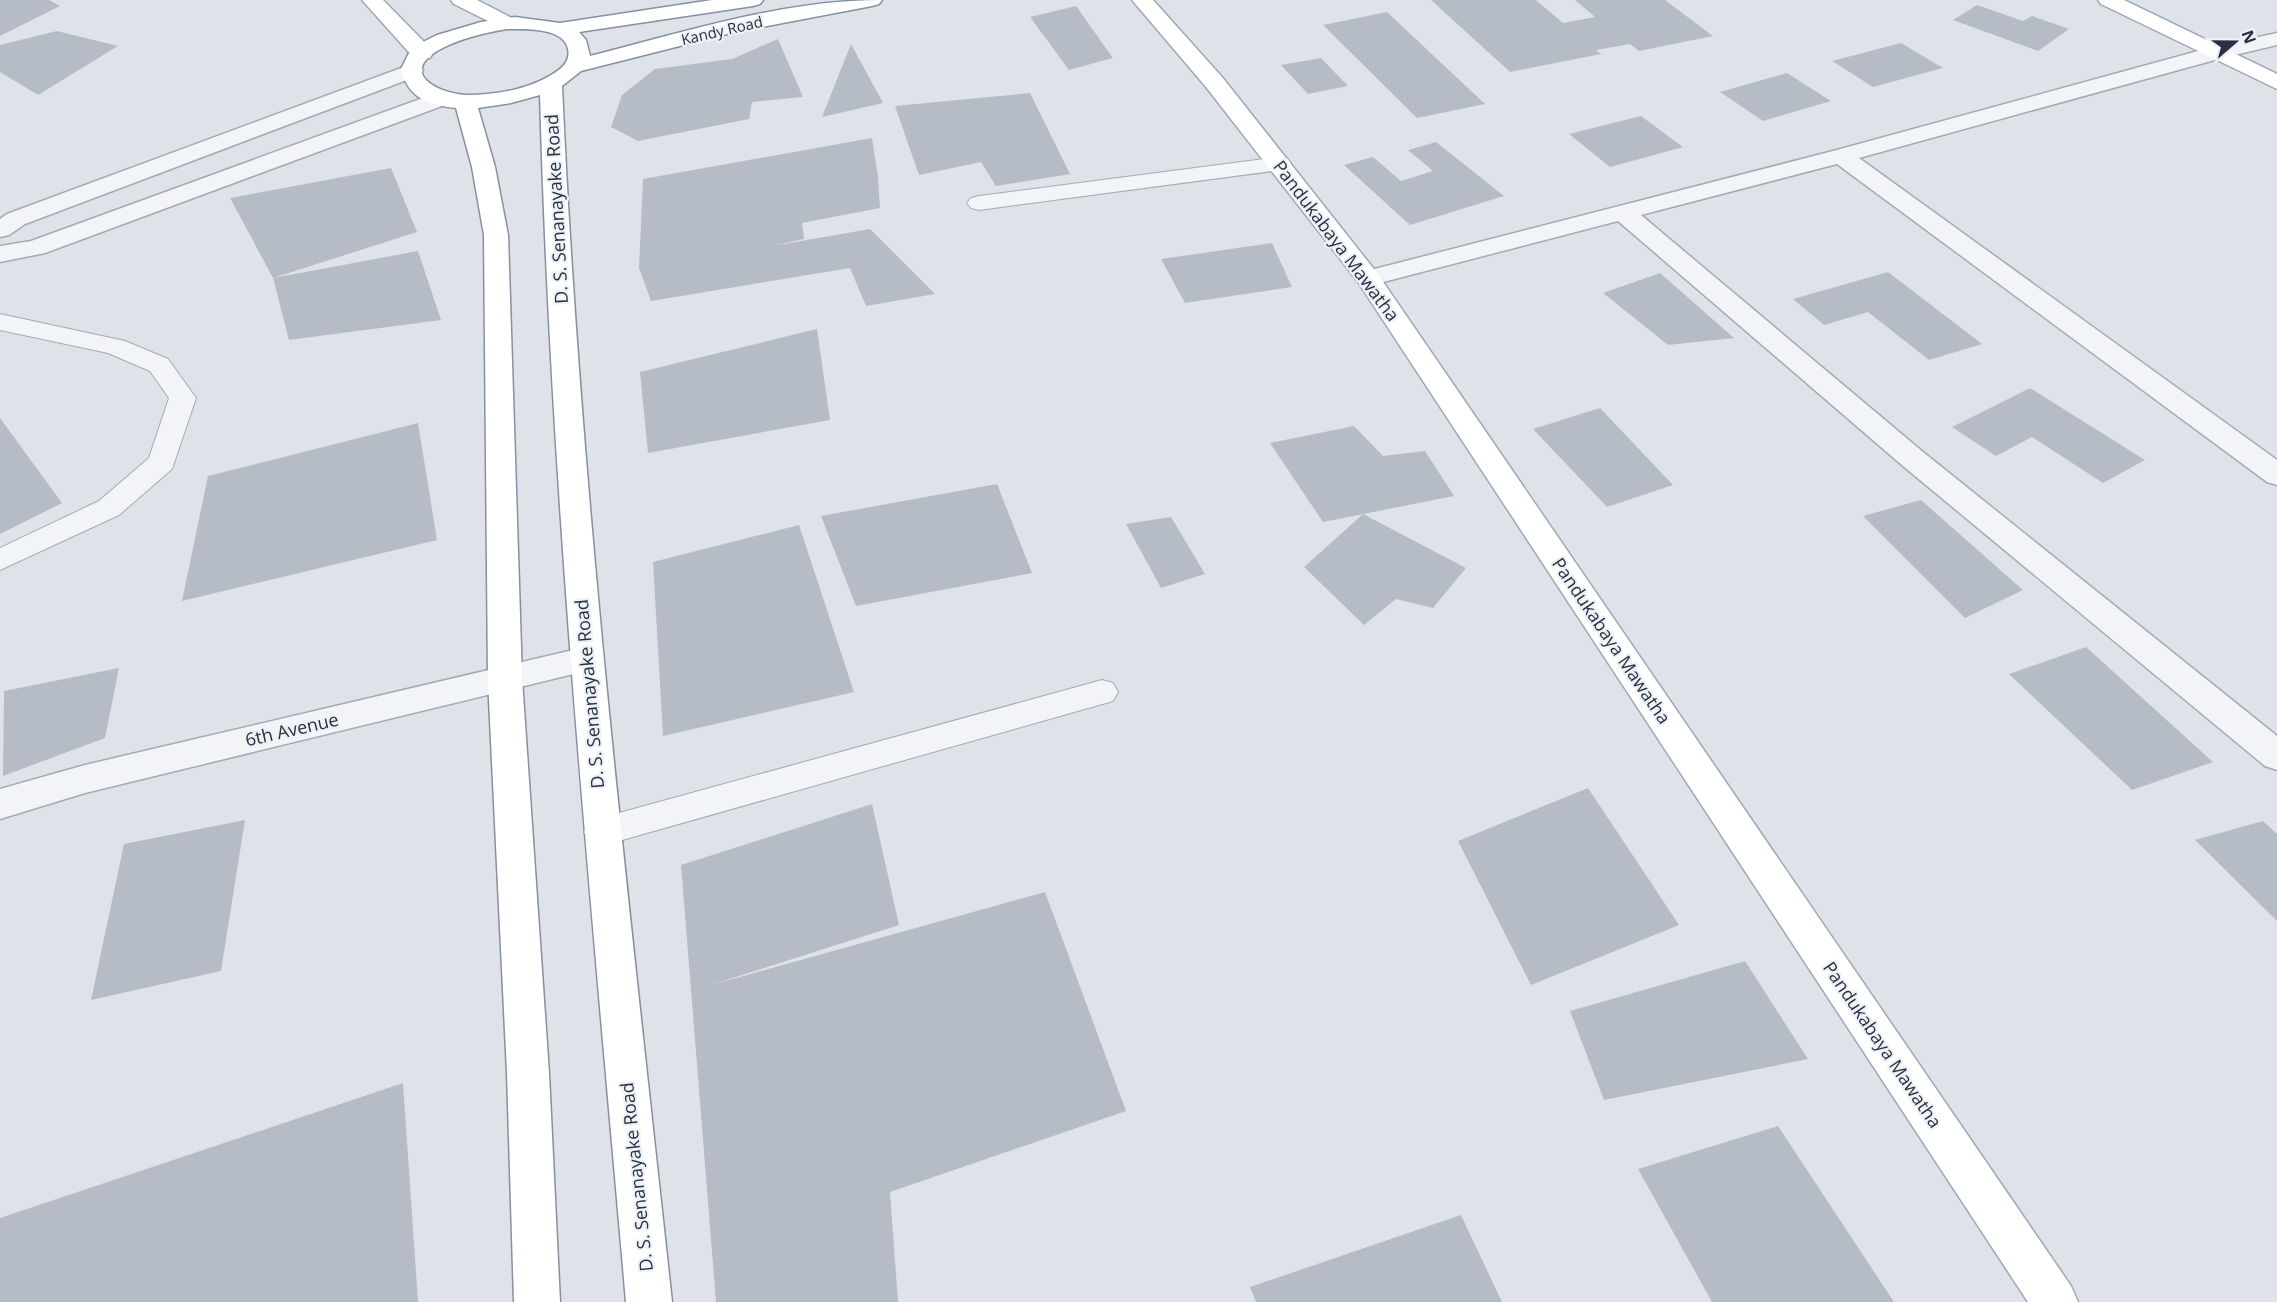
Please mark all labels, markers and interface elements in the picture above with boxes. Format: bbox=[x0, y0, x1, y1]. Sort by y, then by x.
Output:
street label: Kandy Road bbox=[679, 11, 765, 49]
north arrow bbox=[2205, 12, 2265, 72]
text: N bbox=[2237, 27, 2262, 47]
street label: D. S. Senanayake Road bbox=[539, 114, 573, 305]
street label: Pandukabaya Mawatha bbox=[1268, 155, 1405, 326]
street label: Pandukabaya Mawatha bbox=[1547, 553, 1676, 728]
street label: D. S. Senanayake Road bbox=[569, 598, 609, 790]
street label: 6th Avenue bbox=[243, 707, 341, 751]
street label: Pandukabaya Mawatha bbox=[1818, 957, 1947, 1132]
street label: D. S. Senanayake Road bbox=[614, 1081, 658, 1273]

